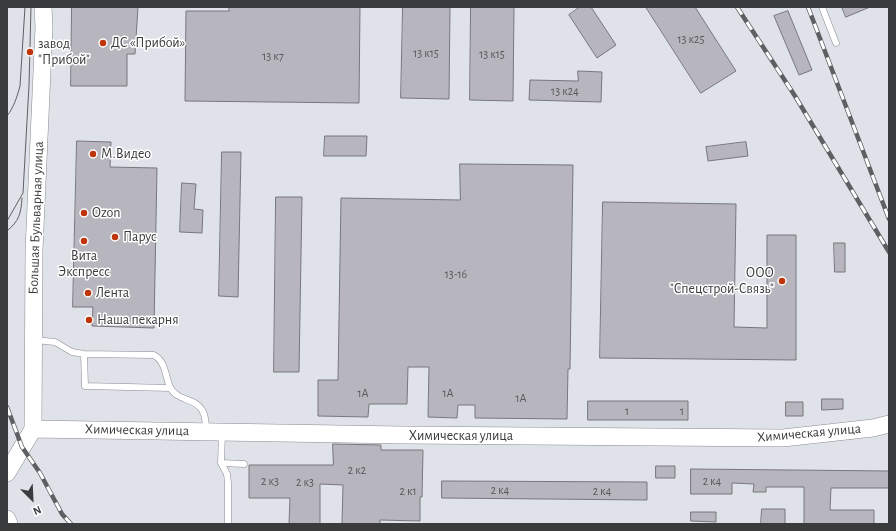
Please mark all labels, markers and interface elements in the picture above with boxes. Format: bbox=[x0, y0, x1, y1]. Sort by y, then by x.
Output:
house number: 13 к25 bbox=[677, 32, 705, 46]
place label: ДC «Прибой» bbox=[111, 35, 185, 51]
place label: завод "Прибой" bbox=[38, 36, 90, 68]
marker: ДC «Прибой» bbox=[98, 38, 108, 48]
house number: 13 к15 bbox=[413, 46, 439, 60]
marker: завод "Прибой" bbox=[25, 47, 35, 57]
house number: 13 к15 bbox=[479, 47, 505, 61]
house number: 13 к7 bbox=[262, 49, 284, 63]
house number: 13 к24 bbox=[551, 84, 579, 98]
street label: Большая Бульварная улица bbox=[25, 141, 47, 295]
place label: М.Видео bbox=[101, 146, 151, 162]
marker: М.Видео bbox=[88, 149, 98, 159]
place label: Ozon bbox=[92, 205, 120, 221]
marker: Ozon bbox=[79, 208, 89, 218]
place label: Парус bbox=[123, 229, 157, 245]
marker: Парус bbox=[110, 232, 120, 242]
marker: Вита Экспресс bbox=[79, 236, 89, 246]
place label: Вита Экспресс bbox=[58, 248, 110, 280]
place label: ООО "Спецстрой-Связь" bbox=[670, 265, 774, 298]
house number: 13-16 bbox=[445, 267, 467, 281]
marker: ООО "Спецстрой-Связь" bbox=[777, 276, 787, 286]
place label: Лента bbox=[96, 285, 129, 301]
marker: Лента bbox=[83, 288, 93, 298]
place label: Наша пекарня bbox=[97, 312, 179, 328]
marker: Наша пекарня bbox=[84, 315, 94, 325]
house number: 1А bbox=[357, 386, 369, 400]
house number: 1А bbox=[442, 386, 454, 400]
house number: 1А bbox=[515, 391, 527, 405]
house number: 1 bbox=[625, 404, 629, 418]
house number: 1 bbox=[680, 404, 684, 418]
street label: Химическая улица bbox=[756, 420, 862, 446]
street label: Химическая улица bbox=[85, 421, 189, 439]
street label: Химическая улица bbox=[409, 428, 513, 444]
house number: 2 к2 bbox=[348, 463, 366, 477]
house number: 2 к3 bbox=[261, 474, 279, 488]
house number: 2 к4 bbox=[703, 474, 721, 488]
house number: 2 к3 bbox=[296, 475, 314, 489]
north arrow bbox=[12, 479, 52, 519]
house number: 2 к4 bbox=[491, 483, 509, 497]
house number: 2 к1 bbox=[399, 484, 417, 498]
house number: 2 к4 bbox=[593, 484, 611, 498]
text: N bbox=[31, 504, 43, 517]

